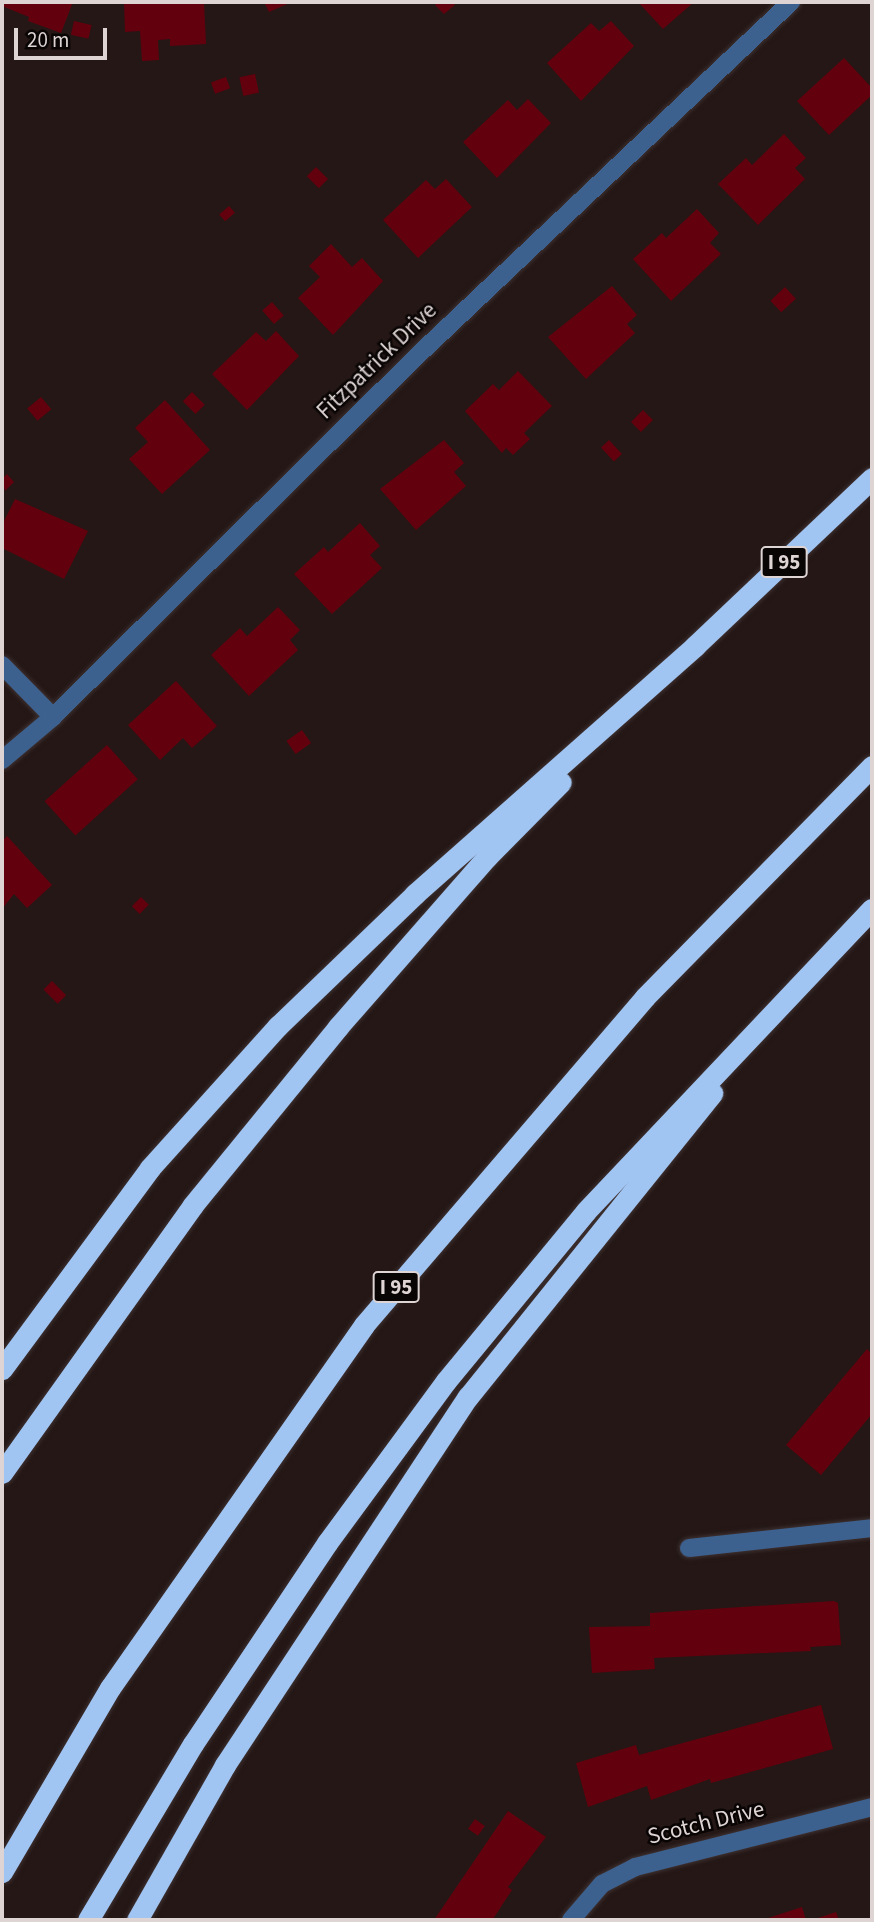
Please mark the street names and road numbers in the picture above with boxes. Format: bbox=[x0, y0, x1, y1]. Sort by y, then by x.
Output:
street label: Fitzpatrick Drive bbox=[311, 297, 443, 425]
road number: I 95 bbox=[760, 544, 808, 580]
road number: I 95 bbox=[372, 1270, 420, 1304]
street label: Scotch Drive bbox=[645, 1795, 767, 1851]

